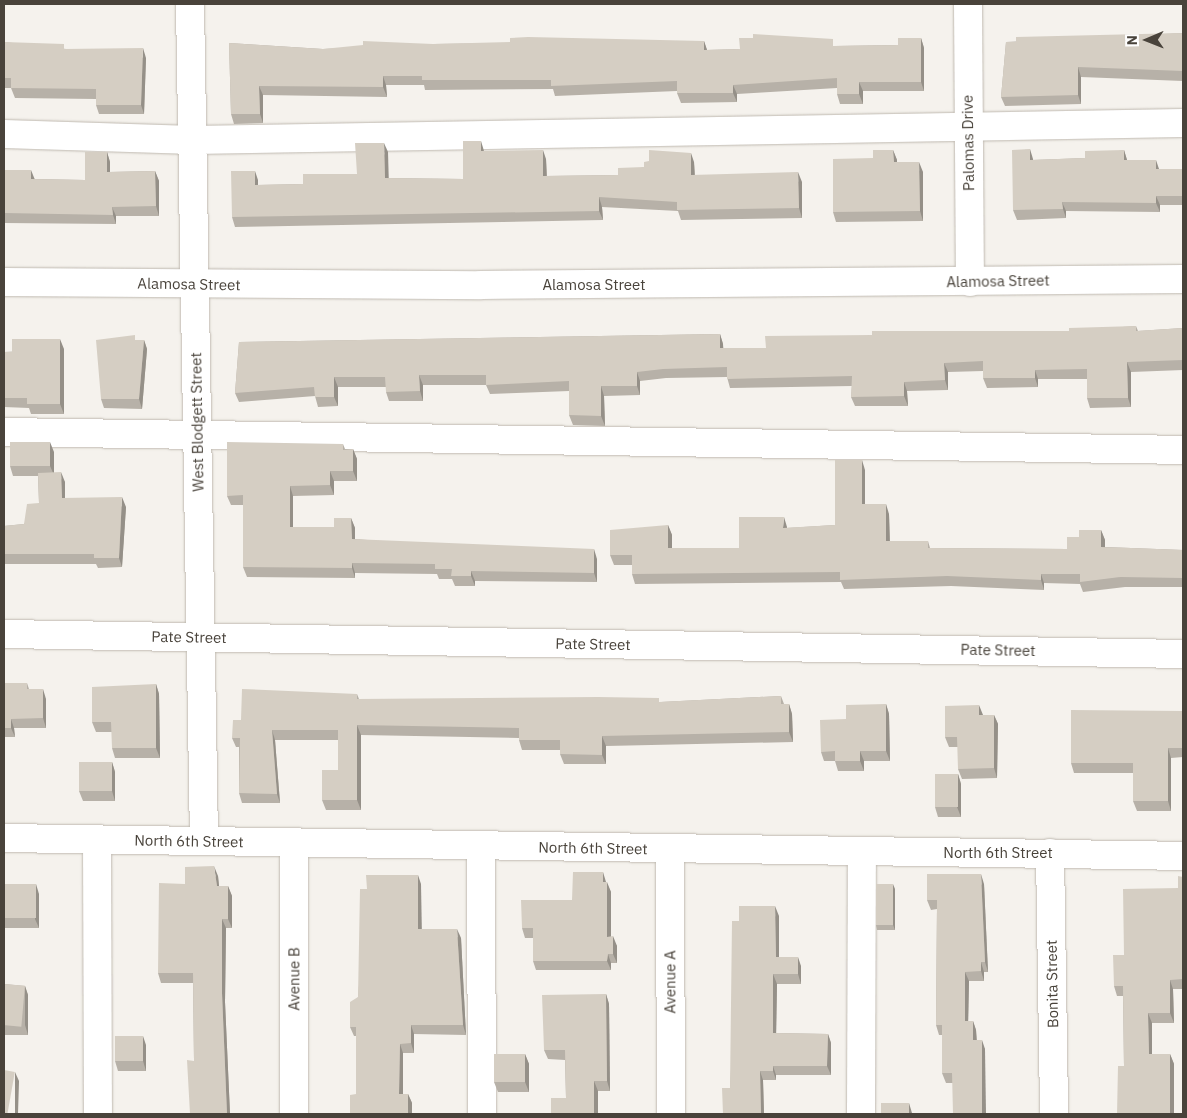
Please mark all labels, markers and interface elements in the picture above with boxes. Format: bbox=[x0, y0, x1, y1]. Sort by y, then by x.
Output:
north arrow bbox=[1122, 15, 1172, 65]
text: N bbox=[1123, 35, 1141, 45]
street label: Palomas Drive bbox=[958, 95, 978, 191]
street label: Alamosa Street bbox=[946, 271, 1050, 291]
street label: Alamosa Street bbox=[137, 274, 241, 294]
street label: Alamosa Street bbox=[542, 276, 646, 294]
street label: West Blodgett Street bbox=[187, 352, 207, 492]
street label: Pate Street bbox=[151, 627, 227, 647]
street label: Pate Street bbox=[555, 634, 631, 654]
street label: Pate Street bbox=[960, 640, 1036, 660]
street label: North 6th Street bbox=[134, 831, 244, 851]
street label: North 6th Street bbox=[538, 838, 648, 858]
street label: North 6th Street bbox=[943, 844, 1053, 862]
street label: Bonita Street bbox=[1042, 940, 1062, 1028]
street label: Avenue B bbox=[285, 947, 303, 1011]
street label: Avenue A bbox=[661, 950, 679, 1014]

